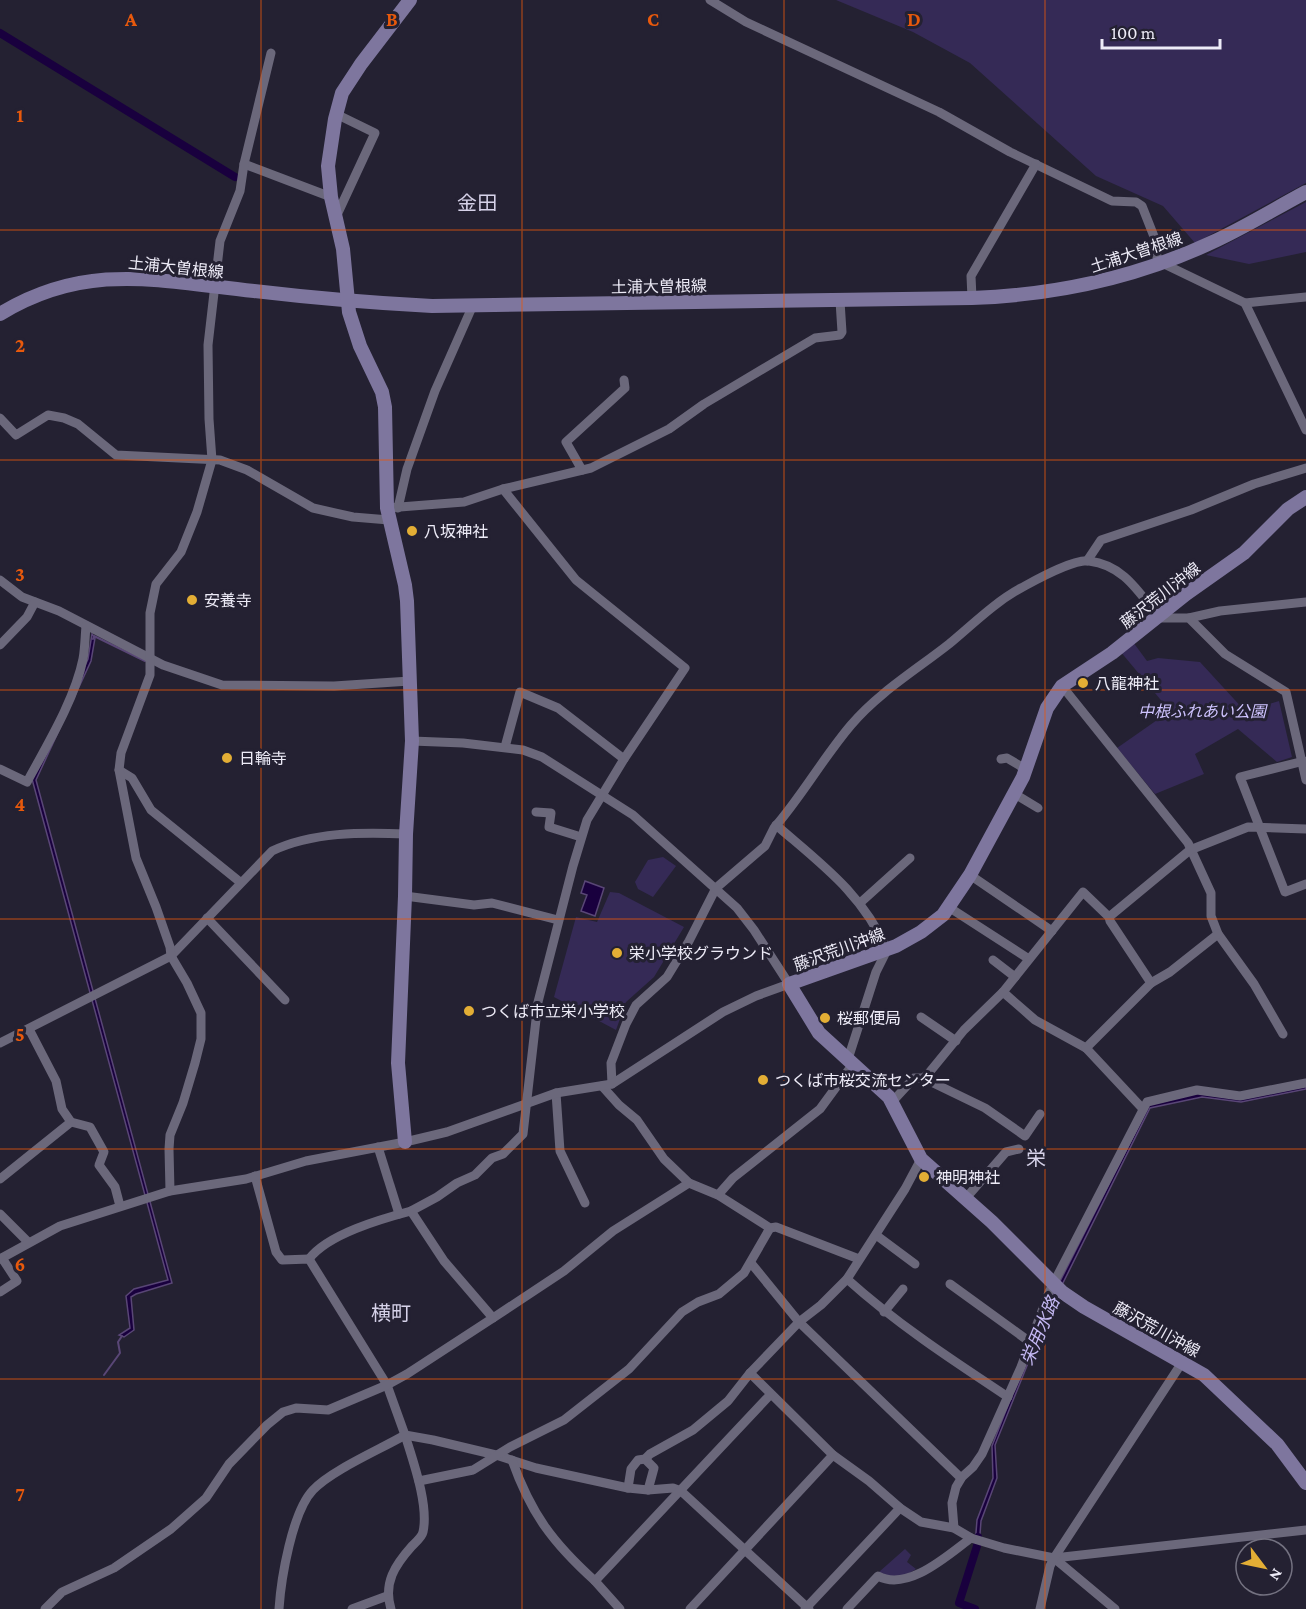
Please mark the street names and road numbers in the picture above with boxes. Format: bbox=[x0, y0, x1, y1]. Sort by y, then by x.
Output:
street label: 土浦大曽根線 bbox=[1088, 230, 1184, 275]
street label: 土浦大曽根線 bbox=[127, 254, 225, 281]
street label: 土浦大曽根線 bbox=[611, 277, 707, 296]
street label: 藤沢荒川沖線 bbox=[1117, 559, 1203, 632]
street label: 藤沢荒川沖線 bbox=[791, 925, 887, 974]
street label: 藤沢荒川沖線 bbox=[1111, 1299, 1203, 1360]

